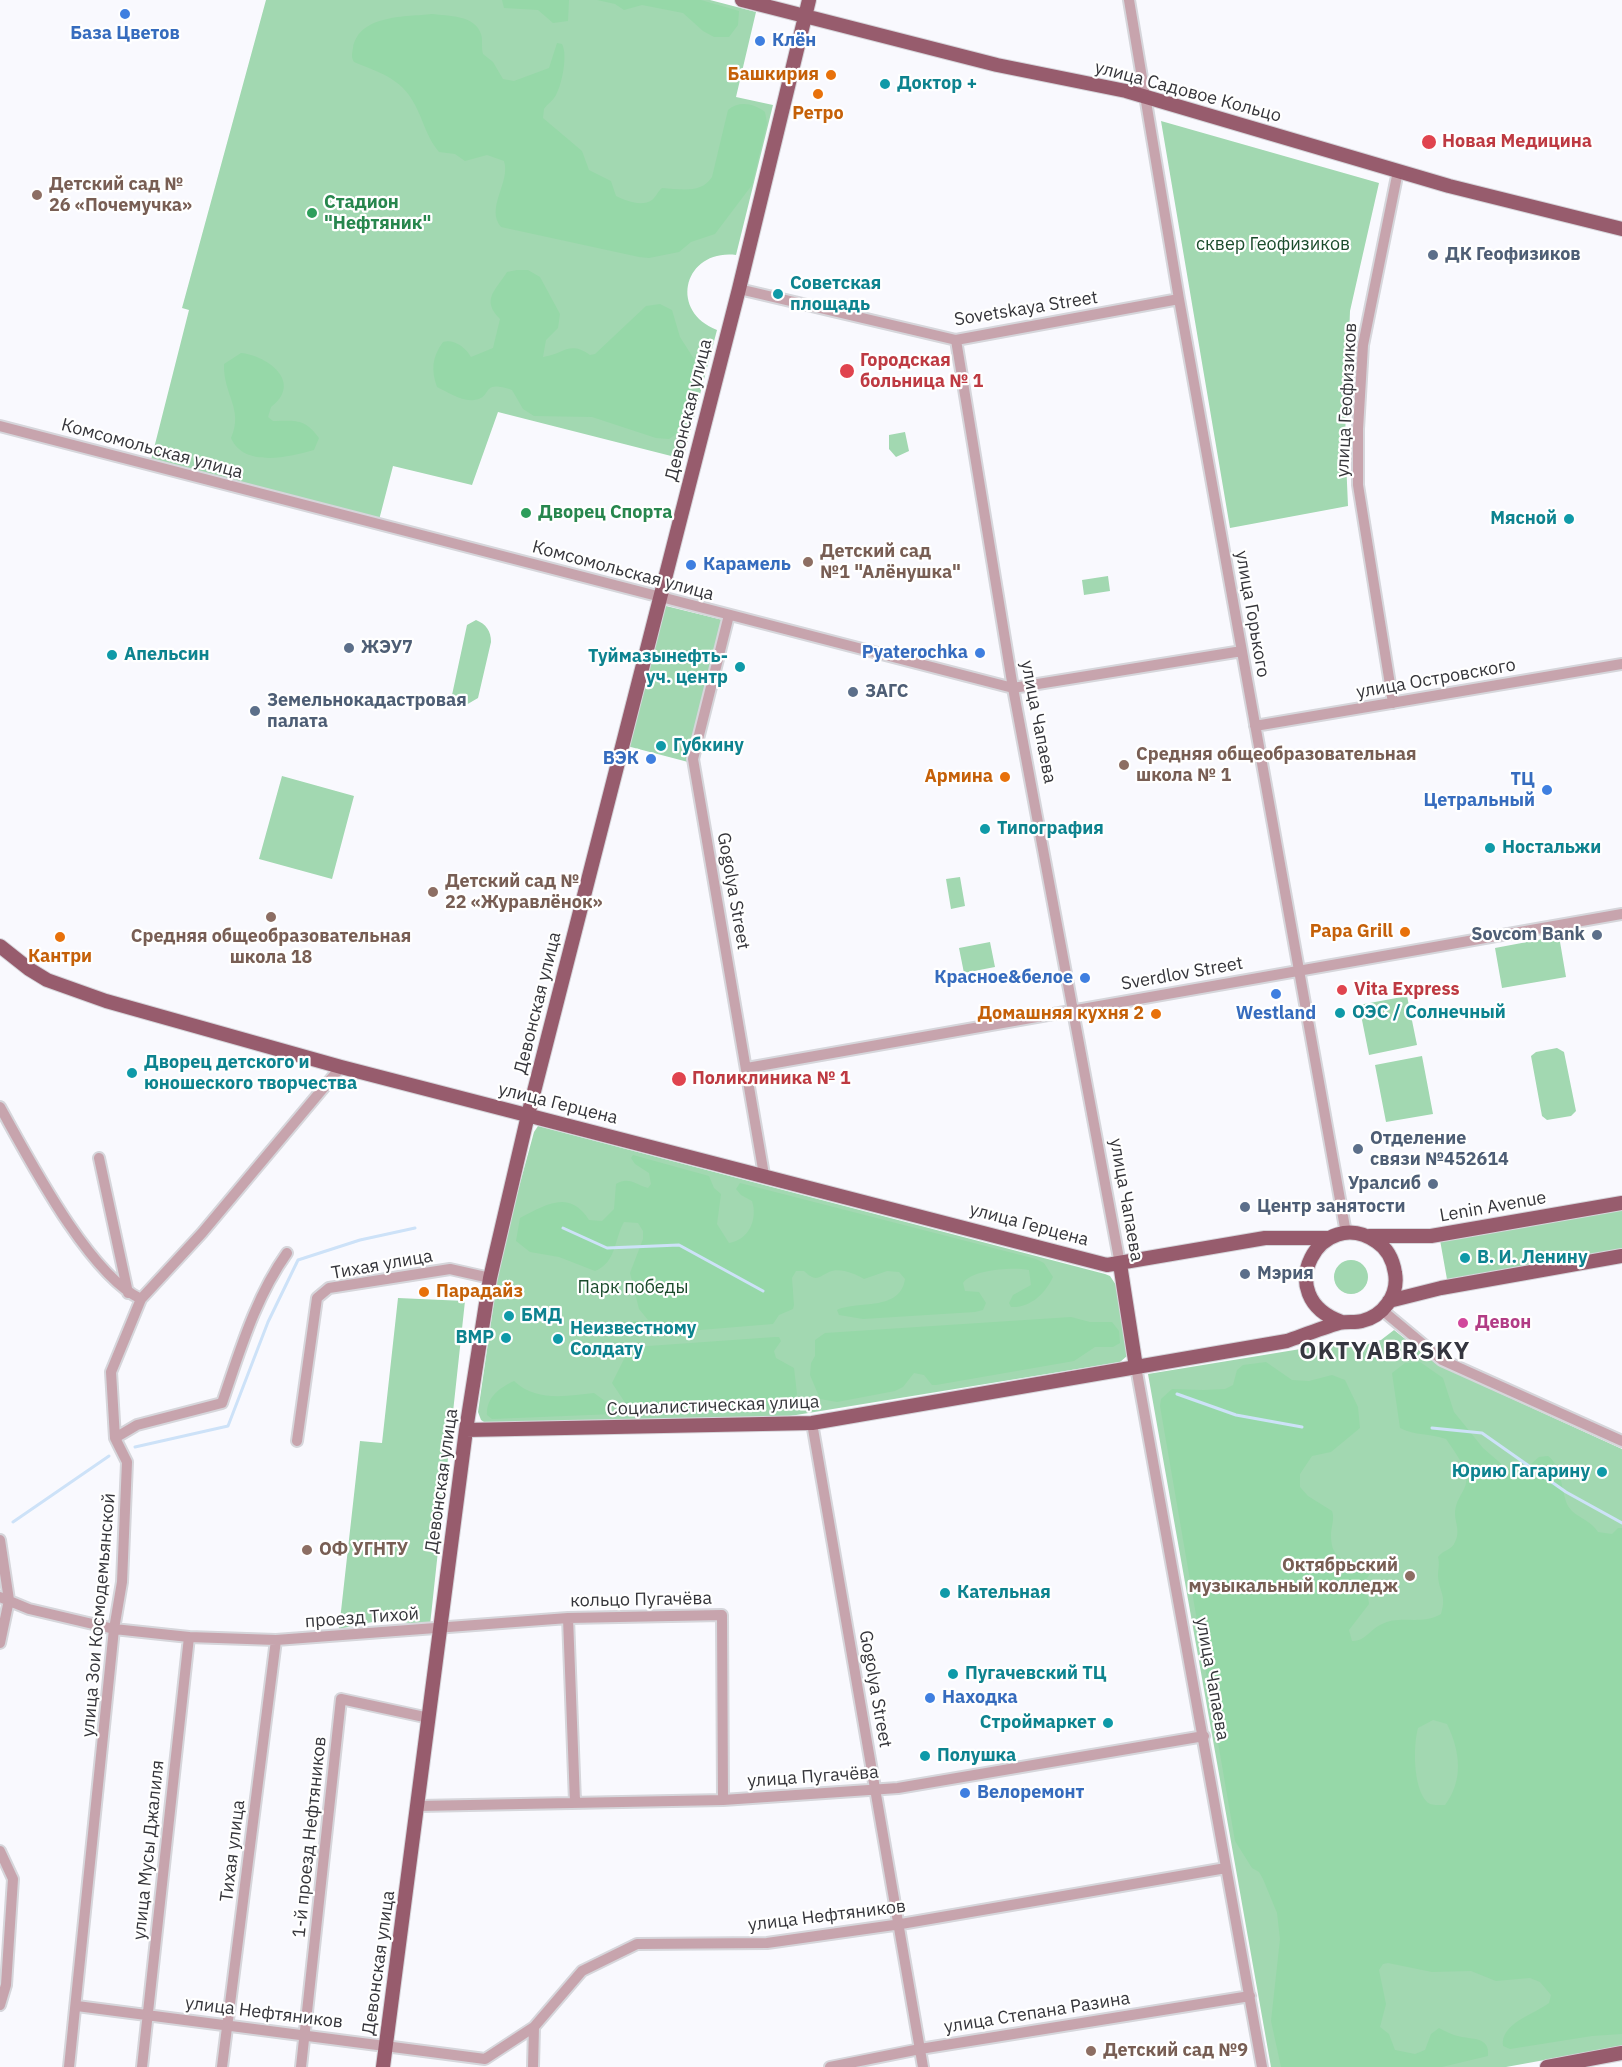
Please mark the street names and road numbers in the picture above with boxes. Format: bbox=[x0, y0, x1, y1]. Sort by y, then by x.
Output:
street label: улица Садовое Кольцо bbox=[1092, 57, 1284, 127]
street label: Sovetskaya Street bbox=[953, 287, 1099, 331]
street label: улица Геофизиков bbox=[1332, 322, 1362, 478]
street label: Девонская улица bbox=[661, 337, 717, 483]
street label: Комсомольская улица bbox=[59, 414, 245, 484]
street label: Комсомольская улица bbox=[530, 536, 716, 606]
street label: улица Горького bbox=[1230, 549, 1274, 679]
street label: улица Островского bbox=[1355, 654, 1517, 704]
street label: улица Чапаева bbox=[1016, 659, 1060, 785]
street label: Gogolya Street bbox=[712, 831, 754, 951]
street label: Девонская улица bbox=[510, 930, 566, 1076]
street label: Sverdlov Street bbox=[1119, 953, 1245, 995]
street label: улица Герцена bbox=[496, 1079, 620, 1129]
street label: улица Чапаева bbox=[1105, 1137, 1147, 1263]
street label: Lenin Avenue bbox=[1438, 1187, 1548, 1227]
street label: улица Герцена bbox=[967, 1199, 1091, 1251]
street label: Тихая улица bbox=[330, 1245, 434, 1285]
street label: Социалистическая улица bbox=[606, 1391, 820, 1421]
street label: Девонская улица bbox=[421, 1407, 463, 1555]
street label: улица Зои Космодемьянской bbox=[78, 1492, 120, 1738]
street label: кольцо Пугачёва bbox=[570, 1588, 712, 1612]
street label: проезд Тихой bbox=[304, 1603, 420, 1633]
street label: улица Чапаева bbox=[1191, 1616, 1233, 1742]
street label: Gogolya Street bbox=[854, 1629, 896, 1749]
street label: 1-й проезд Нефтяников bbox=[289, 1735, 331, 1939]
street label: улица Мусы Джалиля bbox=[129, 1759, 169, 1941]
street label: улица Пугачёва bbox=[747, 1762, 879, 1792]
street label: Тихая улица bbox=[216, 1799, 250, 1903]
street label: Девонская улица bbox=[358, 1889, 400, 2037]
street label: улица Нефтяников bbox=[747, 1896, 907, 1936]
street label: улица Степана Разина bbox=[942, 1988, 1132, 2038]
street label: улица Нефтяников bbox=[184, 1993, 344, 2033]

